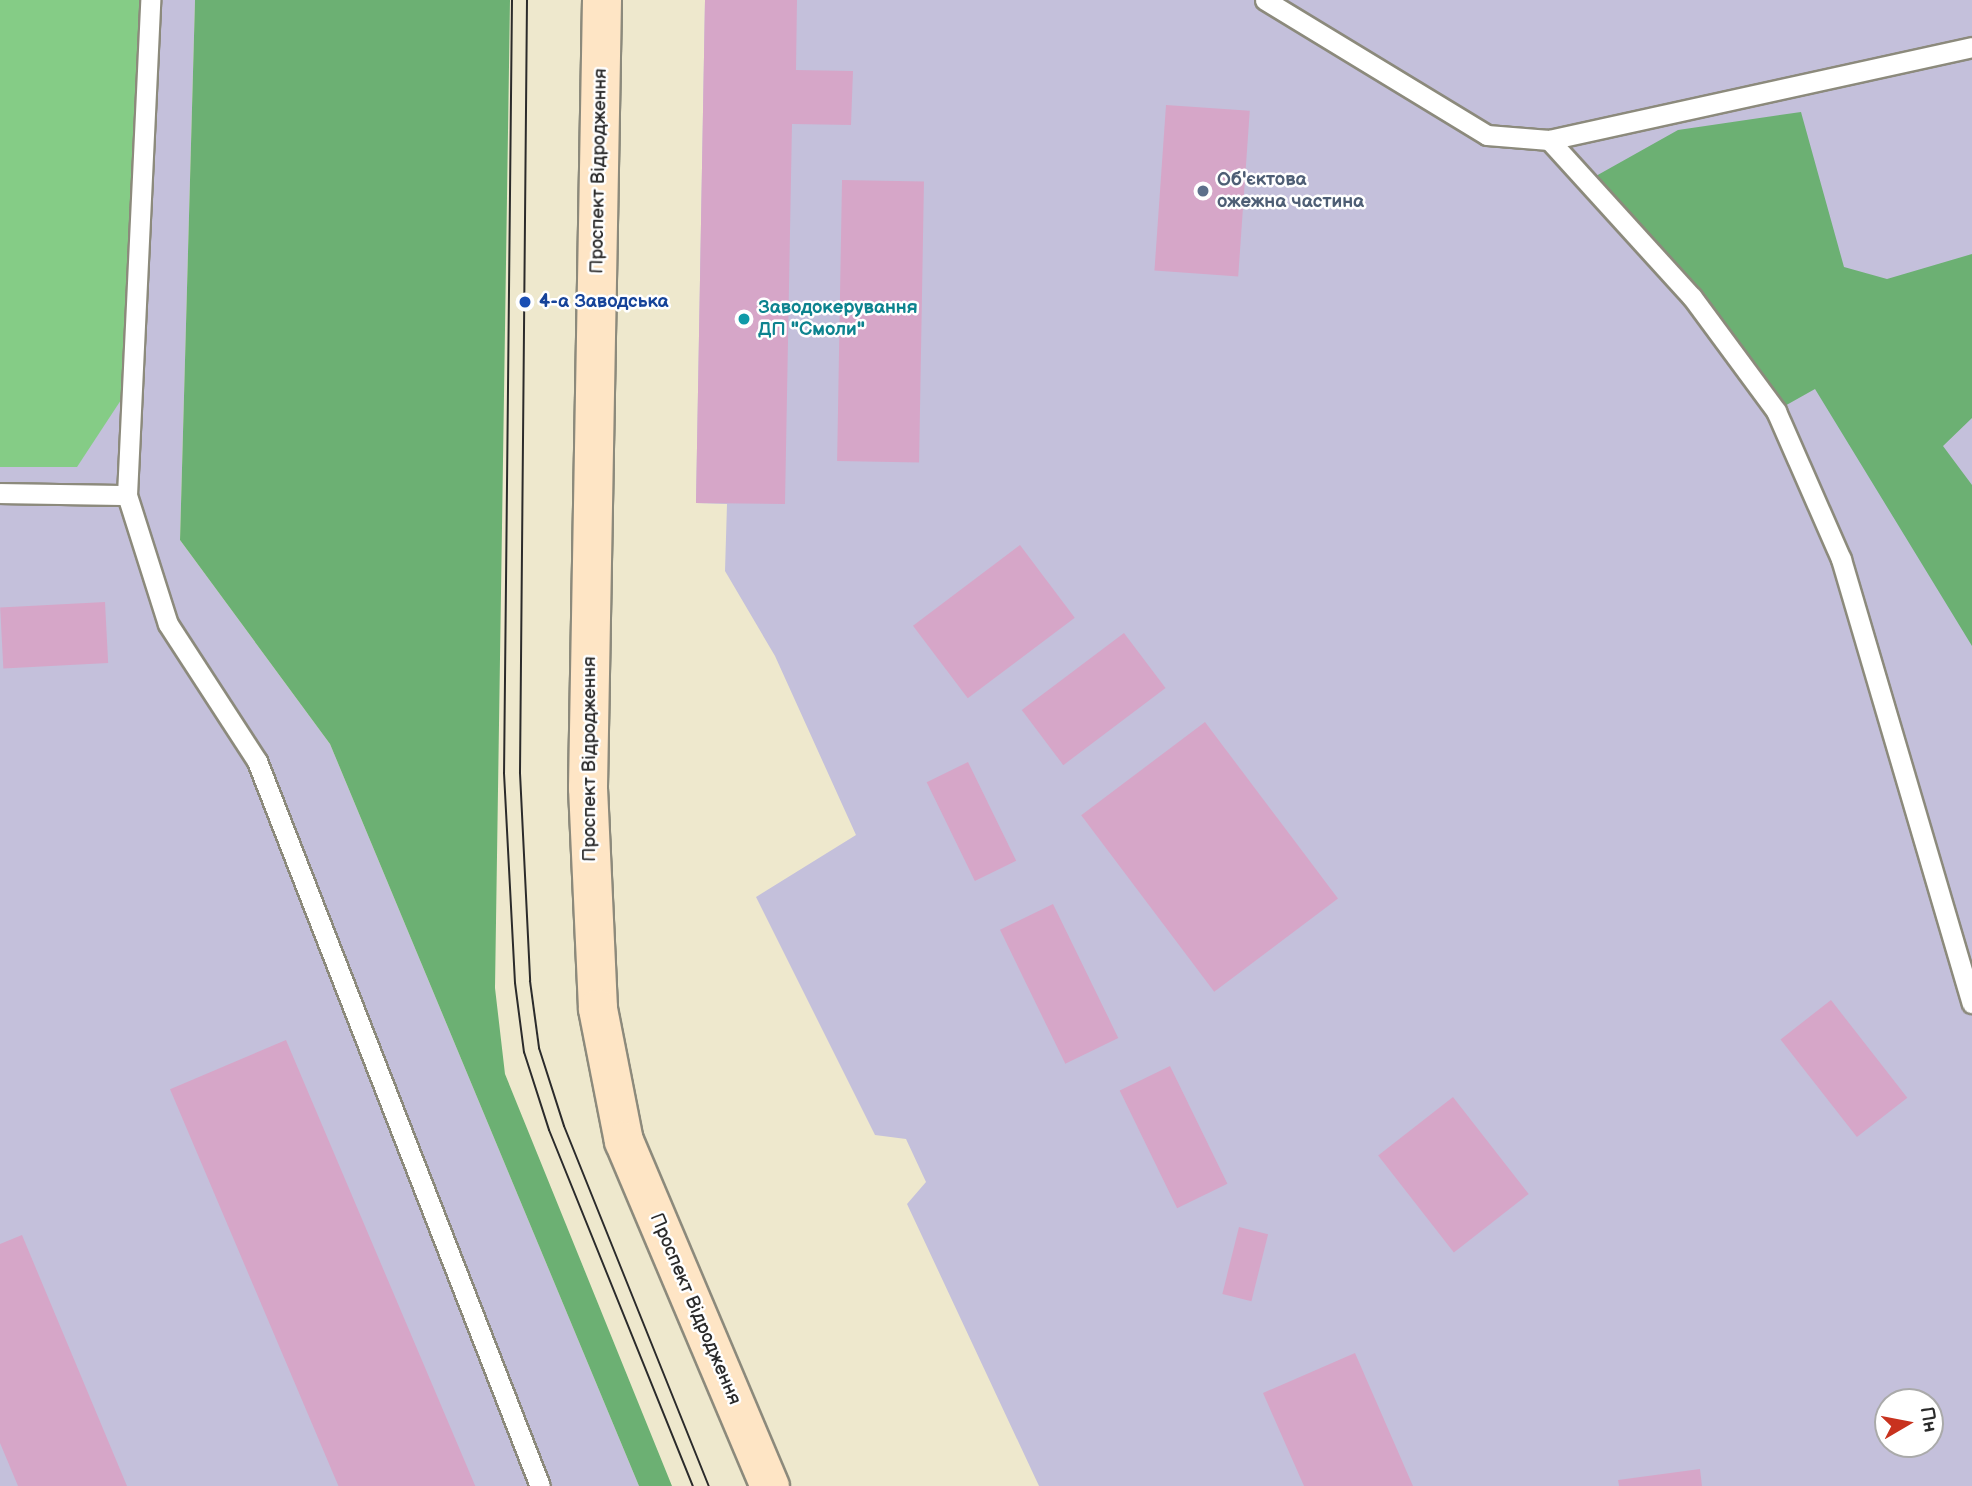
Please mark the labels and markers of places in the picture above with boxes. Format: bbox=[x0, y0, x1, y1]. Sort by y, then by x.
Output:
place label: Об'єктова ожежна частина bbox=[1217, 169, 1364, 213]
marker: Об'єктова ожежна частина bbox=[1195, 183, 1211, 199]
place label: 4-а Заводська bbox=[539, 291, 669, 313]
marker: 4-а Заводська bbox=[517, 294, 533, 310]
place label: Заводокерування ДП "Смоли" bbox=[758, 297, 918, 341]
marker: Заводокерування ДП "Смоли" bbox=[736, 311, 752, 327]

